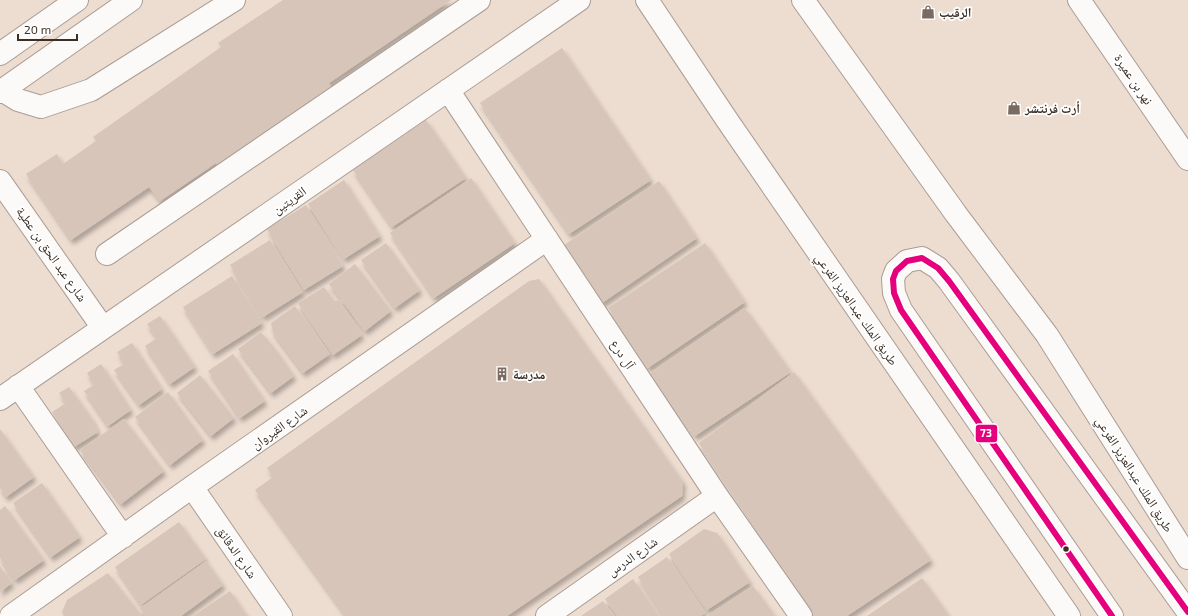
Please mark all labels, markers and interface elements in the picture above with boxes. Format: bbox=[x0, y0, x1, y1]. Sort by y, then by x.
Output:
shop icon: الرقيب bbox=[920, 4, 936, 20]
place label: الرقيب bbox=[939, 4, 972, 20]
scale bar bbox=[18, 16, 77, 42]
text: 20 m bbox=[24, 22, 51, 36]
street label: نهر بن عميرة bbox=[1110, 51, 1157, 108]
shop icon: أرت فرنتشر bbox=[1006, 100, 1022, 116]
place label: أرت فرنتشر bbox=[1024, 100, 1080, 116]
street label: القريتين bbox=[269, 183, 310, 218]
street label: شارع عبد الحق بن عطية bbox=[12, 203, 91, 306]
street label: طريق الملك عبدالعزيز الفرعي bbox=[809, 250, 902, 370]
street label: آل درع bbox=[606, 336, 639, 373]
building icon: مدرسة bbox=[494, 366, 510, 382]
place label: مدرسة bbox=[513, 366, 546, 382]
street label: شارع القيروان bbox=[248, 402, 311, 454]
street label: طريق الملك عبدالعزيز الفرعي bbox=[1090, 413, 1177, 537]
line badge: 73 bbox=[975, 424, 998, 443]
text: 73 bbox=[980, 426, 992, 439]
street label: شارع الدقائق bbox=[212, 523, 261, 582]
street label: شارع الدرس bbox=[604, 533, 661, 581]
unlabelled marker bbox=[1061, 544, 1071, 554]

